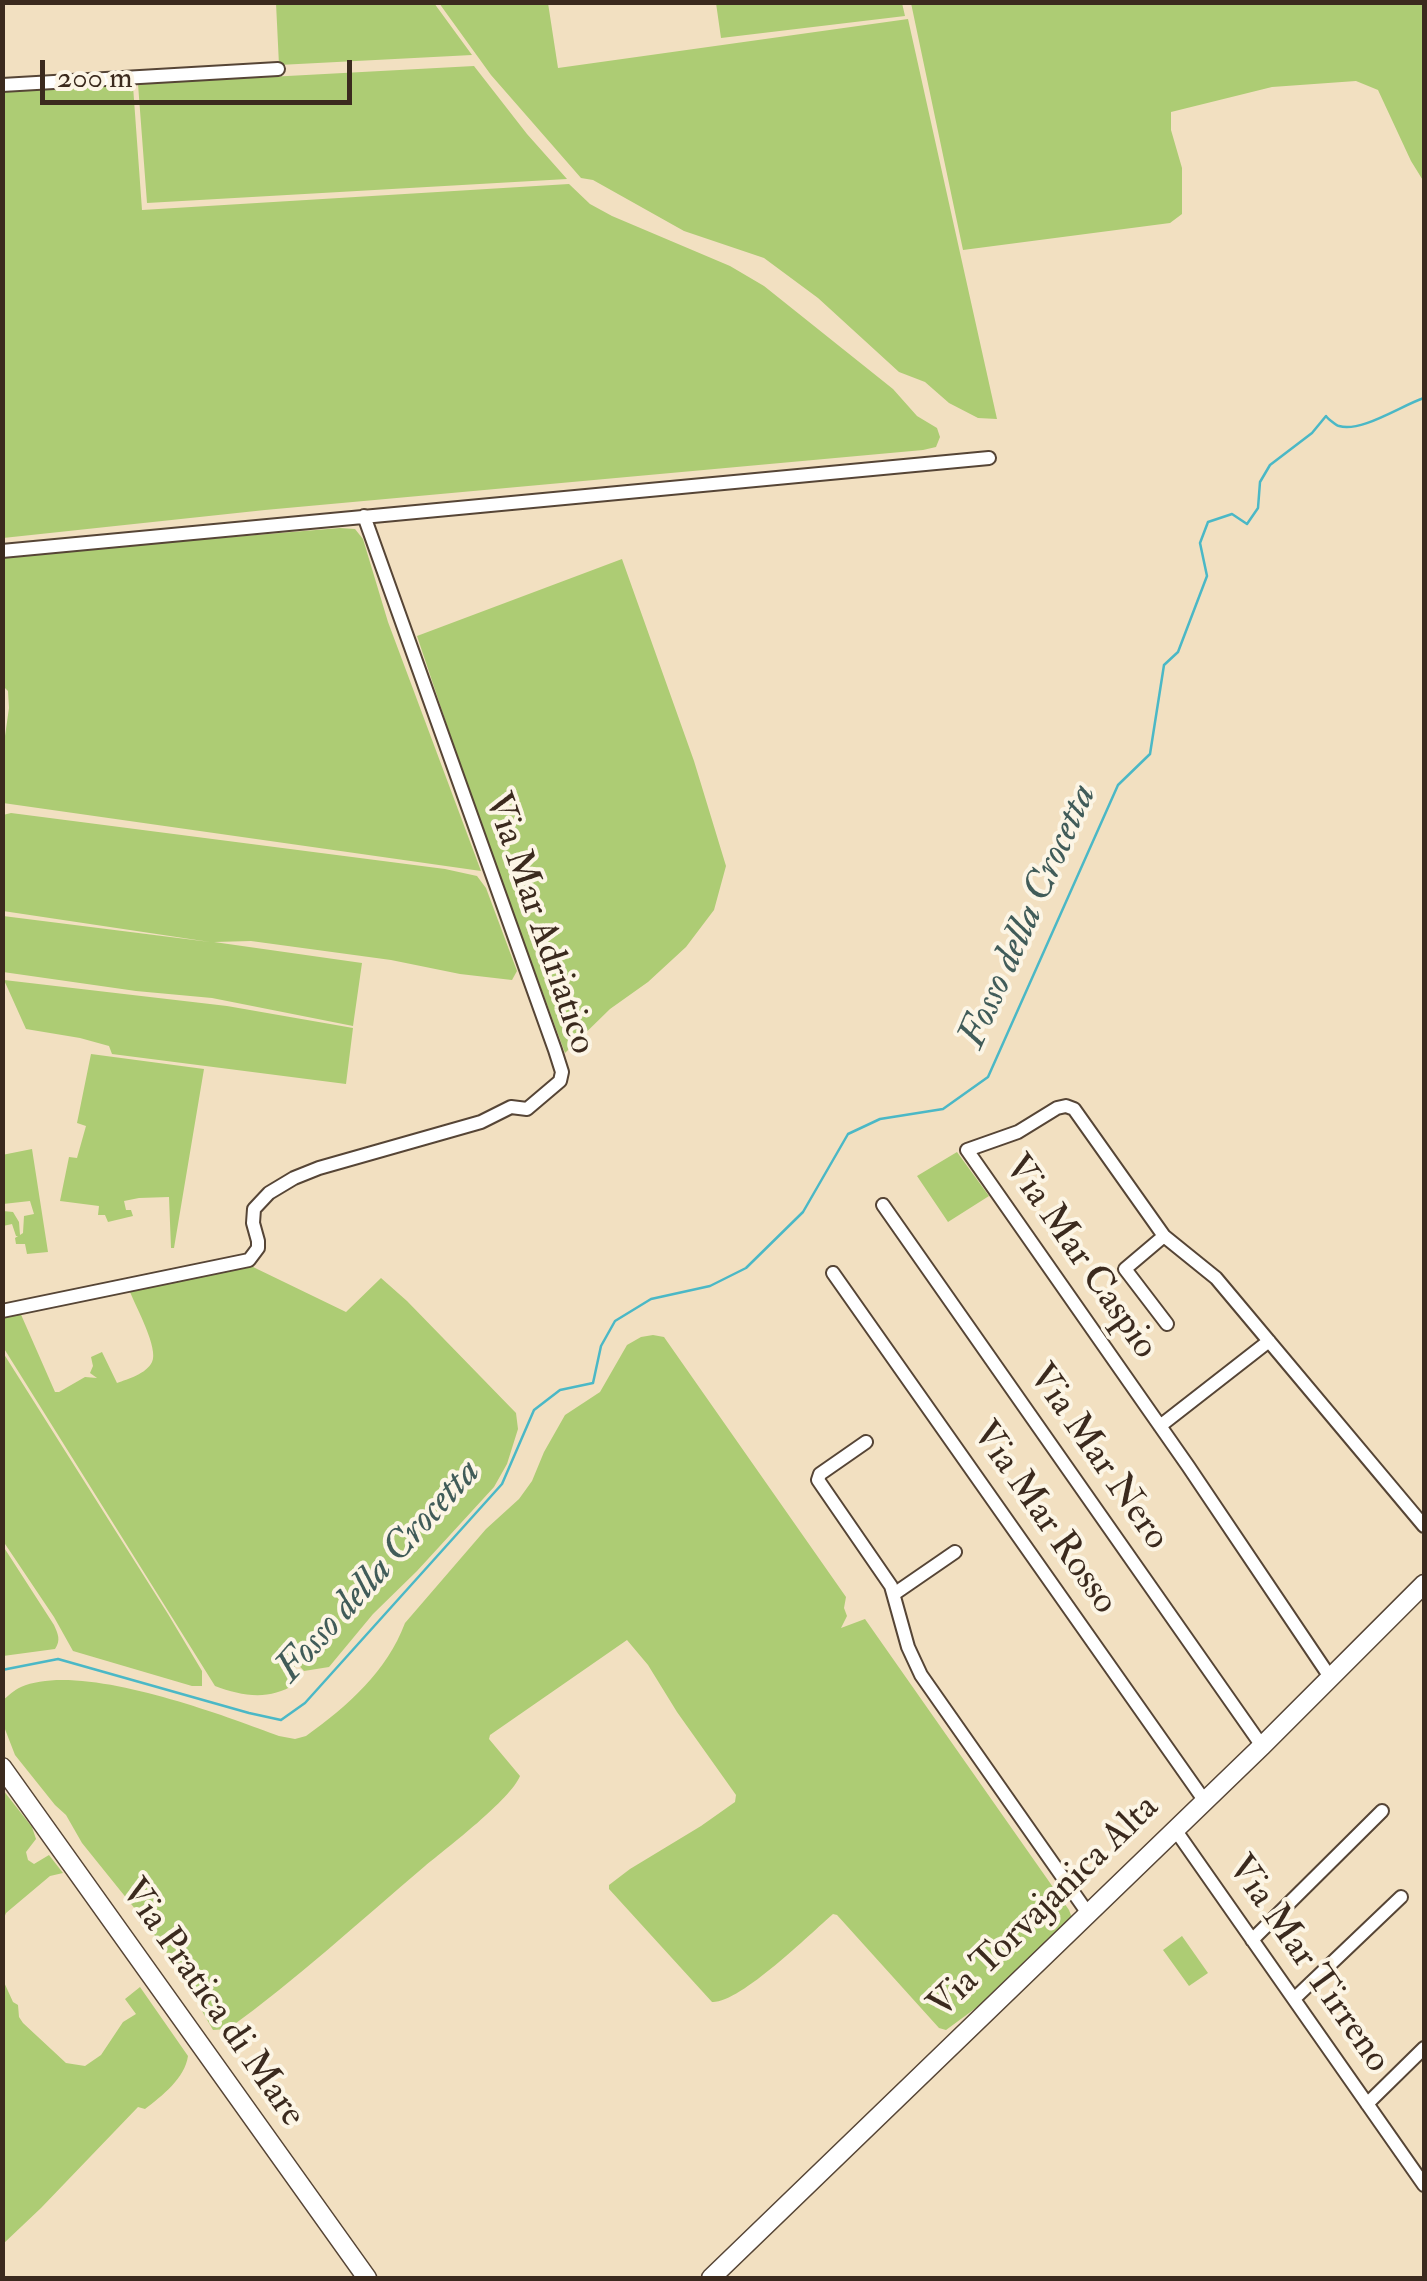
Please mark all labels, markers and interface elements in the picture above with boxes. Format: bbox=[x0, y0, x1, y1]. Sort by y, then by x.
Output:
scale bar bbox=[45, 40, 358, 102]
text: 200 m bbox=[57, 59, 133, 96]
water label: Fosso della Crocetta bbox=[950, 778, 1110, 1056]
street label: Via Mar Adriatico bbox=[472, 787, 604, 1061]
street label: Via Mar Caspio bbox=[992, 1147, 1166, 1369]
street label: Via Mar Nero bbox=[1016, 1356, 1178, 1560]
street label: Via Mar Rosso bbox=[960, 1414, 1126, 1624]
water label: Fosso della Crocetta bbox=[267, 1451, 493, 1693]
street label: Via Torvajanica Alta bbox=[920, 1786, 1170, 2030]
street label: Via Mar Tirreno bbox=[1215, 1848, 1399, 2082]
street label: Via Pratica di Mare bbox=[109, 1871, 313, 2137]

